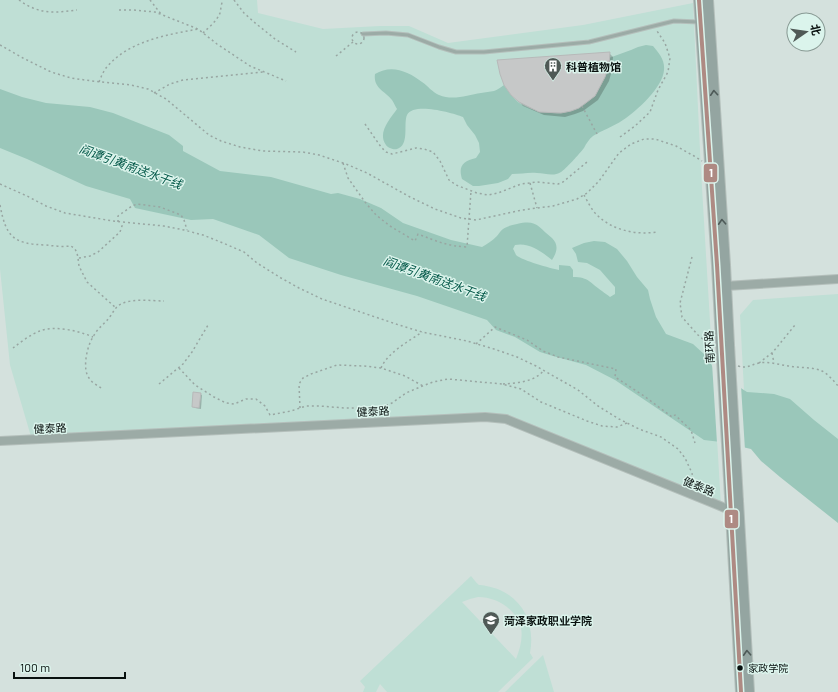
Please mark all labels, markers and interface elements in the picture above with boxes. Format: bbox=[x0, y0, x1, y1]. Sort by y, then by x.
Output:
north arrow bbox=[786, 12, 826, 52]
text: 北 bbox=[809, 23, 824, 36]
building icon: 科普植物馆 bbox=[543, 56, 563, 81]
place label: 科普植物馆 bbox=[566, 60, 621, 73]
one-way arrow bbox=[710, 90, 719, 96]
water label: 阎谭引黄南送水干线 bbox=[78, 141, 185, 191]
line badge: 1 bbox=[703, 163, 718, 183]
text: 1 bbox=[709, 166, 713, 179]
one-way arrow bbox=[718, 219, 727, 225]
water label: 阎谭引黄南送水干线 bbox=[382, 253, 489, 303]
street label: 南环路 bbox=[702, 330, 716, 364]
street label: 健泰路 bbox=[356, 404, 390, 418]
street label: 健泰路 bbox=[33, 421, 67, 435]
street label: 健泰路 bbox=[681, 474, 717, 498]
line badge: 1 bbox=[724, 509, 739, 529]
text: 1 bbox=[729, 512, 733, 525]
school or university icon: 菏泽家政职业学院 bbox=[481, 610, 501, 635]
place label: 菏泽家政职业学院 bbox=[504, 614, 592, 627]
one-way arrow bbox=[742, 650, 751, 656]
scale bar bbox=[14, 654, 125, 680]
text: 100 m bbox=[20, 660, 50, 674]
place label: 家政学院 bbox=[748, 662, 788, 674]
marker: 家政学院 bbox=[735, 663, 745, 673]

